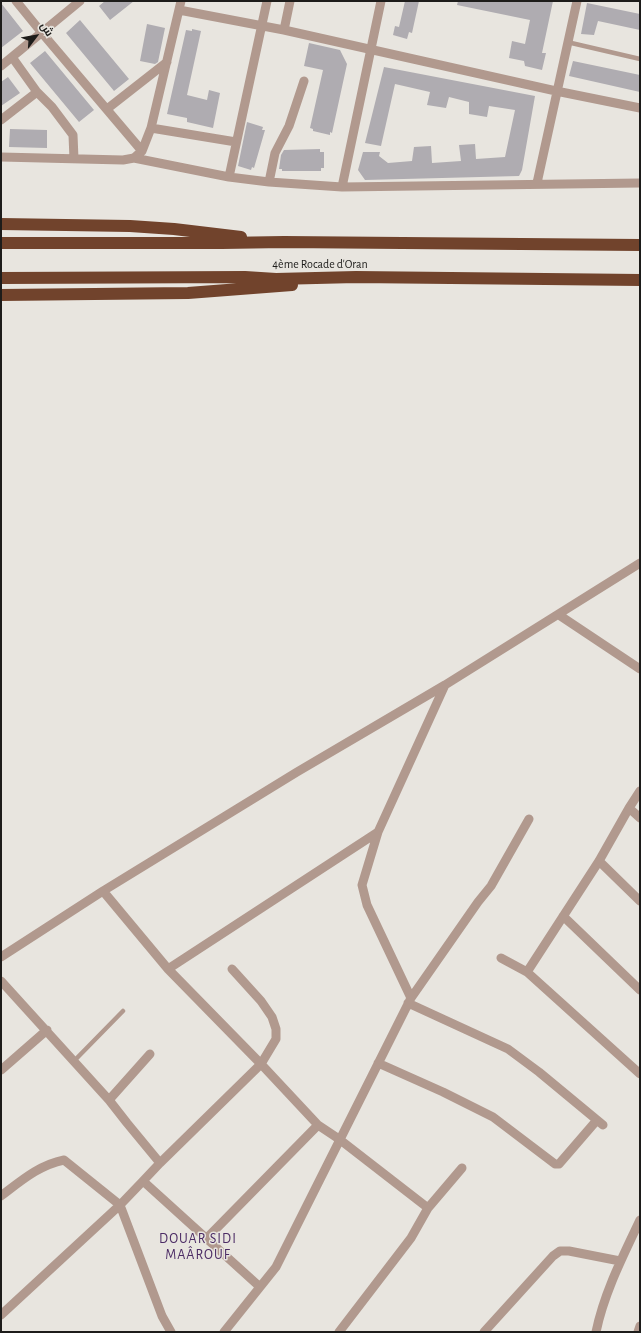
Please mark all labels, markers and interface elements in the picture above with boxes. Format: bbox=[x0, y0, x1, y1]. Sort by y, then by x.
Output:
north arrow bbox=[16, 16, 56, 56]
text: ش bbox=[38, 20, 55, 38]
street label: 4ème Rocade d'Oran bbox=[272, 257, 368, 271]
district label: DOUAR SIDI MAÂROUF bbox=[159, 1231, 237, 1264]

